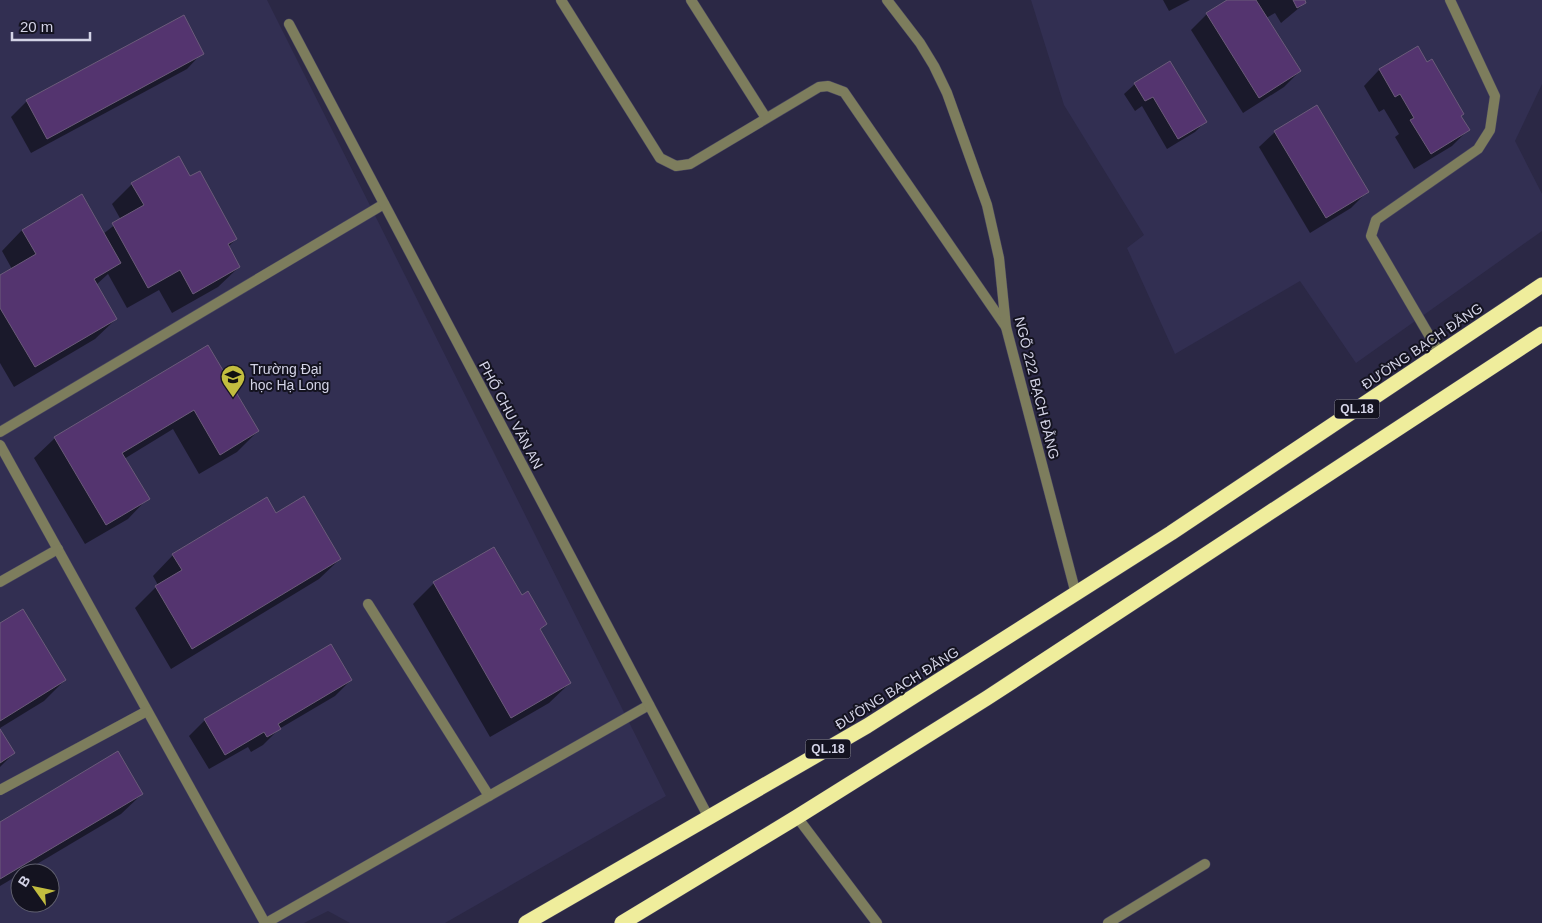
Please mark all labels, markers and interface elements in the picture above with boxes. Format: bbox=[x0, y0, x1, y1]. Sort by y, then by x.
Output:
scale bar bbox=[12, 10, 90, 42]
text: 20 m bbox=[20, 18, 53, 35]
street label: ĐƯỜNG BẠCH ĐẰNG bbox=[1358, 299, 1485, 392]
street label: NGÕ 222 BẠCH ĐẰNG bbox=[1012, 315, 1063, 461]
street label: PHỐ CHU VĂN AN bbox=[476, 358, 547, 472]
place label: Trường Đại học Hạ Long bbox=[250, 361, 329, 393]
school or university icon: Trường Đại học Hạ Long bbox=[220, 364, 246, 398]
road number: QL.18 bbox=[1334, 399, 1380, 418]
street label: ĐƯỜNG BẠCH ĐẰNG bbox=[832, 643, 962, 732]
road number: QL.18 bbox=[806, 740, 850, 759]
north arrow bbox=[10, 863, 60, 913]
text: B bbox=[15, 872, 34, 890]

